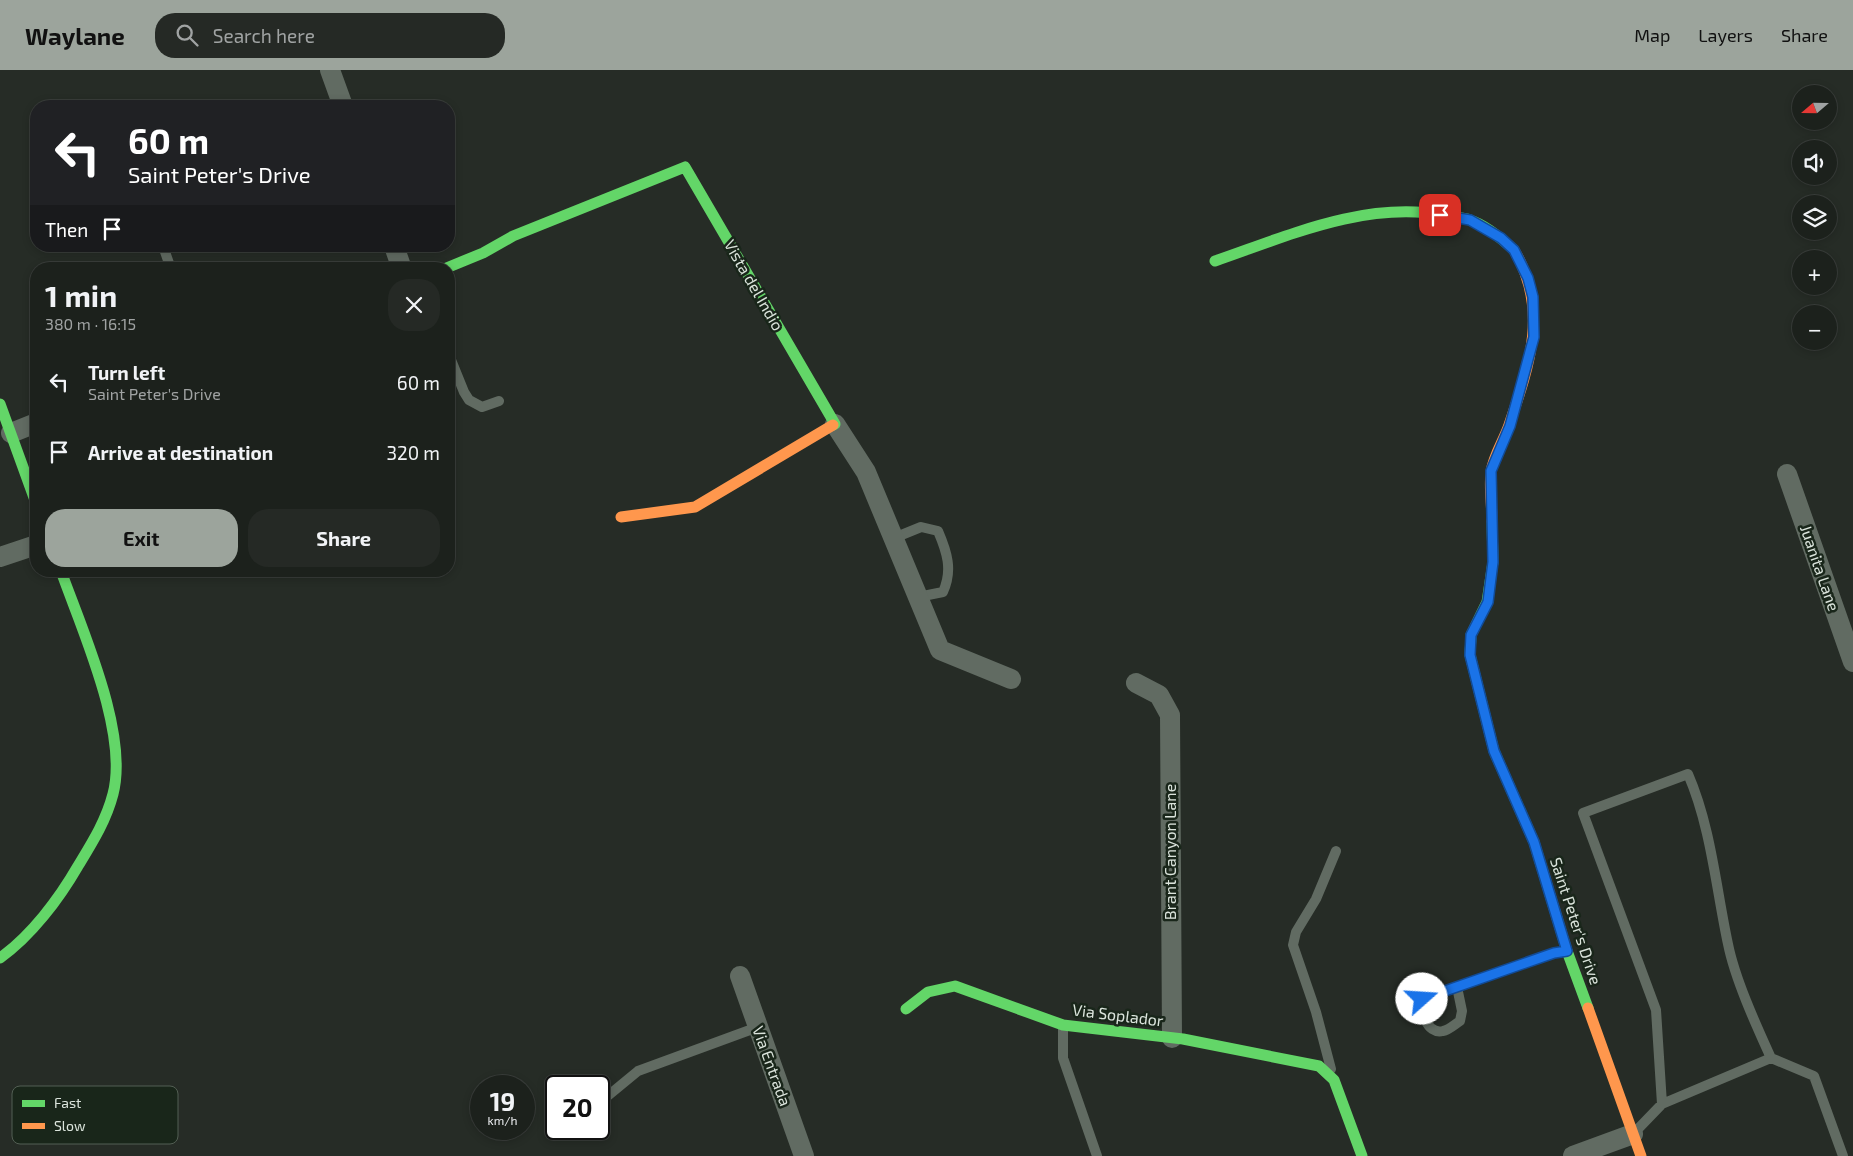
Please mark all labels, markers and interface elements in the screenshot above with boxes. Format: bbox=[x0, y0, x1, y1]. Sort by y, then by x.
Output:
search box bbox=[155, 13, 505, 58]
text: Waylane bbox=[25, 21, 125, 50]
icon: search bbox=[173, 21, 201, 49]
text: Search here bbox=[213, 24, 315, 47]
text: Map bbox=[1634, 24, 1670, 46]
text: Layers bbox=[1698, 24, 1753, 46]
text: Share bbox=[1781, 24, 1828, 46]
north arrow bbox=[1792, 85, 1838, 130]
map controls bbox=[1792, 85, 1837, 350]
text: 60 m bbox=[128, 119, 209, 161]
icon: left bbox=[45, 120, 110, 185]
button: sound bbox=[1792, 140, 1837, 185]
text: Saint Peter's Drive bbox=[128, 161, 311, 187]
pin bbox=[1419, 194, 1461, 236]
button: layers bbox=[1792, 195, 1837, 240]
icon: arrive bbox=[1426, 201, 1454, 229]
icon: arrive bbox=[98, 215, 126, 243]
text: Then bbox=[45, 218, 88, 241]
street label: Vista del Indio bbox=[721, 236, 788, 334]
button: + bbox=[1792, 250, 1837, 295]
text: 1 min bbox=[45, 277, 117, 313]
button: close bbox=[388, 279, 440, 331]
button: − bbox=[1792, 305, 1837, 350]
text: 380 m · 16:15 bbox=[45, 314, 136, 333]
text: Turn left bbox=[88, 361, 165, 384]
icon: left bbox=[45, 368, 73, 396]
text: 60 m bbox=[397, 371, 440, 394]
text: Saint Peter's Drive bbox=[88, 384, 221, 403]
icon: arrive bbox=[45, 438, 73, 466]
text: Arrive at destination bbox=[88, 441, 273, 464]
text: 320 m bbox=[386, 441, 440, 464]
button: Exit bbox=[45, 509, 238, 567]
button: Share bbox=[248, 509, 440, 567]
street label: Juanita Lane bbox=[1797, 522, 1844, 613]
street label: Brant Canyon Lane bbox=[1160, 784, 1179, 920]
street label: Saint Peter's Drive bbox=[1547, 855, 1606, 987]
position arrow bbox=[1395, 972, 1447, 1024]
street label: Via Soplador bbox=[1071, 999, 1165, 1030]
street label: Via Entrada bbox=[749, 1023, 796, 1108]
speed limit sign: 20 bbox=[545, 1075, 610, 1140]
legend bbox=[12, 1086, 178, 1144]
text: 19 bbox=[490, 1086, 515, 1116]
text: Fast bbox=[54, 1094, 81, 1111]
text: km/h bbox=[488, 1113, 517, 1127]
text: Slow bbox=[54, 1117, 86, 1134]

